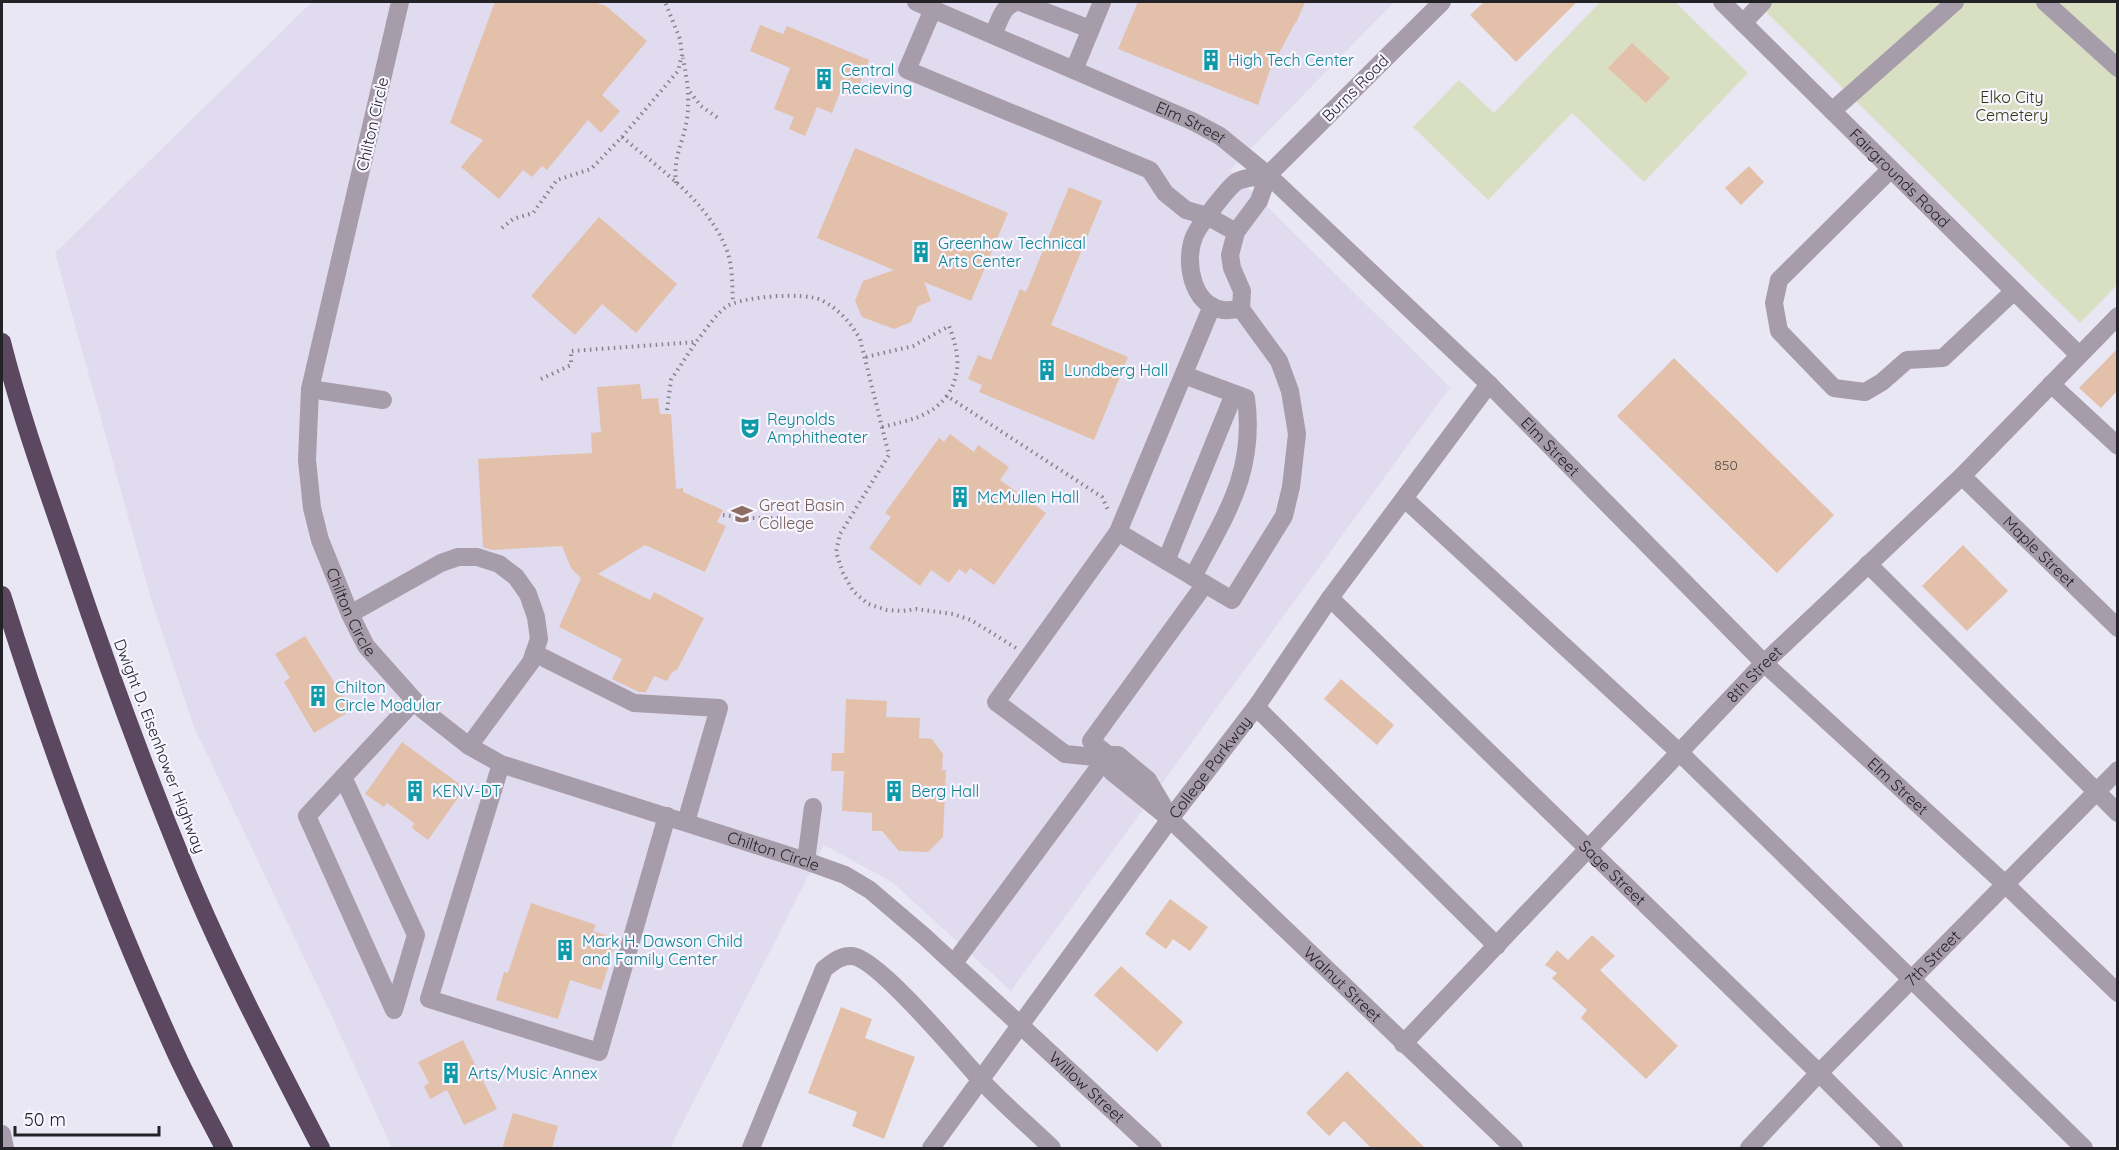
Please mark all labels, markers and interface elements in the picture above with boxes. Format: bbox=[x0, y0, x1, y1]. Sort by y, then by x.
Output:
building icon: High Tech Center bbox=[1199, 48, 1223, 72]
place label: High Tech Center bbox=[1228, 50, 1354, 70]
street label: Burns Road bbox=[1317, 50, 1393, 126]
place label: Central Recieving bbox=[841, 60, 912, 98]
building icon: Central Recieving bbox=[812, 67, 836, 91]
street label: Chilton Circle bbox=[351, 75, 393, 173]
park label: Elko City Cemetery bbox=[1976, 87, 2048, 125]
street label: Elm Street bbox=[1153, 97, 1231, 147]
street label: Fairgrounds Road bbox=[1845, 124, 1954, 232]
place label: Greenhaw Technical Arts Center bbox=[938, 233, 1086, 271]
building icon: Greenhaw Technical Arts Center bbox=[909, 240, 933, 264]
building icon: Lundberg Hall bbox=[1035, 358, 1059, 382]
place label: Lundberg Hall bbox=[1064, 360, 1168, 380]
place label: Reynolds Amphitheater bbox=[767, 409, 868, 447]
street label: Elm Street bbox=[1517, 413, 1584, 480]
theatre icon: Reynolds Amphitheater bbox=[738, 416, 762, 440]
house number: 850 bbox=[1714, 456, 1738, 474]
building icon: McMullen Hall bbox=[948, 485, 972, 509]
place label: McMullen Hall bbox=[977, 487, 1079, 507]
place label: Great Basin College bbox=[759, 495, 845, 533]
school or university icon: Great Basin College bbox=[730, 502, 754, 526]
street label: Maple Street bbox=[1999, 512, 2080, 591]
street label: Chilton Circle bbox=[322, 564, 381, 661]
street label: Dwight D. Eisenhower Highway bbox=[110, 636, 210, 856]
street label: 8th Street bbox=[1722, 641, 1786, 707]
place label: Chilton Circle Modular bbox=[335, 677, 441, 715]
building icon: Chilton Circle Modular bbox=[306, 684, 330, 708]
street label: College Parkway bbox=[1164, 712, 1256, 823]
street label: Elm Street bbox=[1863, 753, 1933, 819]
building icon: KENV-DT bbox=[403, 779, 427, 803]
building icon: Berg Hall bbox=[882, 779, 906, 803]
place label: KENV-DT bbox=[432, 781, 502, 801]
place label: Berg Hall bbox=[911, 781, 979, 801]
street label: Chilton Circle bbox=[725, 827, 822, 875]
street label: Sage Street bbox=[1575, 836, 1650, 910]
street label: 7th Street bbox=[1900, 926, 1964, 990]
place label: Mark H. Dawson Child and Family Center bbox=[582, 931, 743, 969]
building icon: Mark H. Dawson Child and Family Center bbox=[553, 938, 577, 962]
street label: Walnut Street bbox=[1299, 942, 1386, 1026]
street label: Willow Street bbox=[1045, 1047, 1129, 1127]
building icon: Arts/Music Annex bbox=[439, 1061, 463, 1085]
place label: Arts/Music Annex bbox=[468, 1063, 598, 1083]
scale bar bbox=[15, 1099, 159, 1137]
text: 50 m bbox=[24, 1108, 66, 1131]

